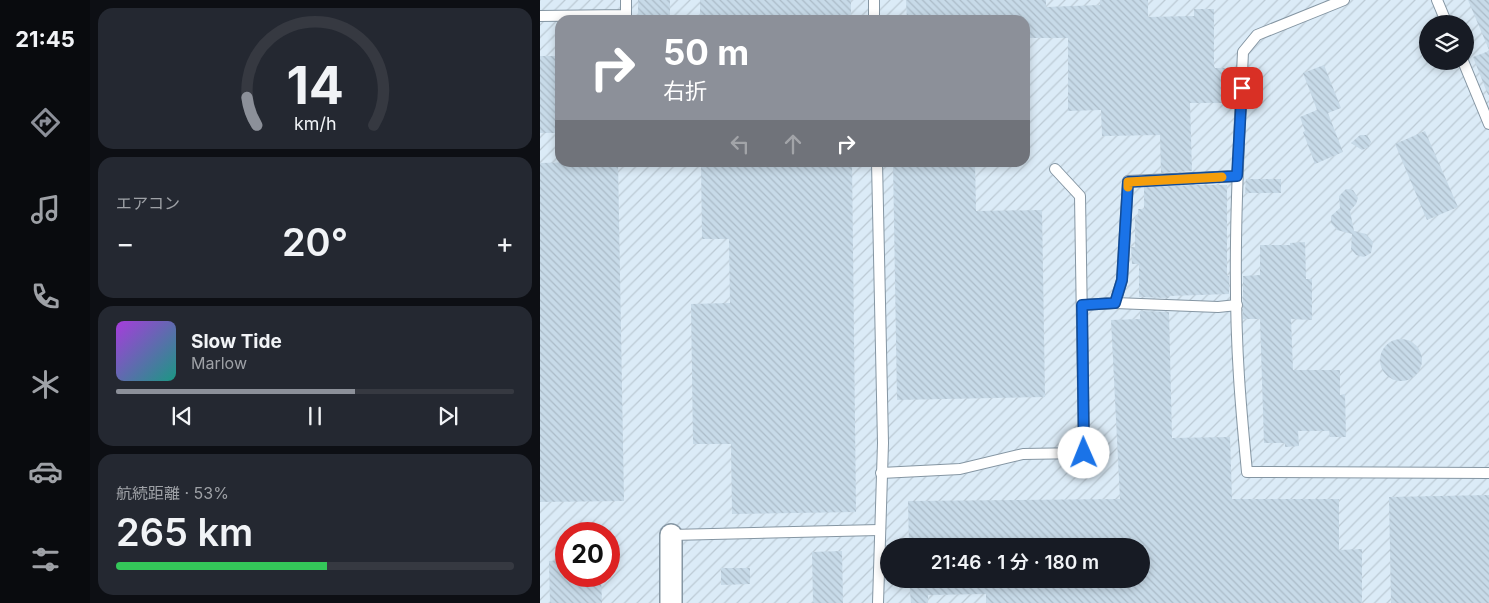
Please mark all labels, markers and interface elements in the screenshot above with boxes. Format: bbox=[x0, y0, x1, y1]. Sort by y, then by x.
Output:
map controls bbox=[1419, 15, 1474, 70]
button: layers bbox=[1419, 15, 1474, 70]
text: 21:45 bbox=[15, 26, 75, 52]
text: 50 m bbox=[663, 31, 749, 73]
icon: right bbox=[580, 35, 645, 100]
text: 14 bbox=[286, 54, 344, 117]
pin bbox=[1221, 67, 1263, 109]
icon: arrive bbox=[1228, 74, 1256, 102]
text: 右折 bbox=[663, 78, 707, 104]
icon: directions bbox=[28, 105, 63, 140]
text: km/h bbox=[294, 113, 336, 134]
icon: left bbox=[726, 130, 754, 158]
icon: ahead bbox=[779, 130, 807, 158]
icon: right bbox=[832, 130, 860, 158]
icon: music bbox=[28, 192, 63, 227]
text: エアコン bbox=[116, 193, 180, 213]
text: 20° bbox=[282, 219, 348, 265]
text: − bbox=[116, 226, 135, 260]
text: + bbox=[495, 226, 514, 260]
icon: phone bbox=[28, 279, 63, 314]
text: Slow Tide bbox=[191, 330, 282, 353]
text: Marlow bbox=[191, 353, 247, 373]
icon: climate bbox=[28, 367, 63, 402]
icon: previous bbox=[168, 402, 196, 430]
icon: pause bbox=[301, 402, 329, 430]
icon: next bbox=[434, 402, 462, 430]
position arrow bbox=[1057, 426, 1109, 478]
icon: car bbox=[28, 454, 63, 489]
text: 航続距離 · 53% bbox=[116, 483, 229, 503]
text: 265 km bbox=[116, 509, 253, 555]
speed limit sign: 20 bbox=[555, 522, 620, 587]
icon: filters bbox=[28, 542, 63, 577]
text: 21:46 · 1 分 · 180 m bbox=[931, 551, 1099, 574]

